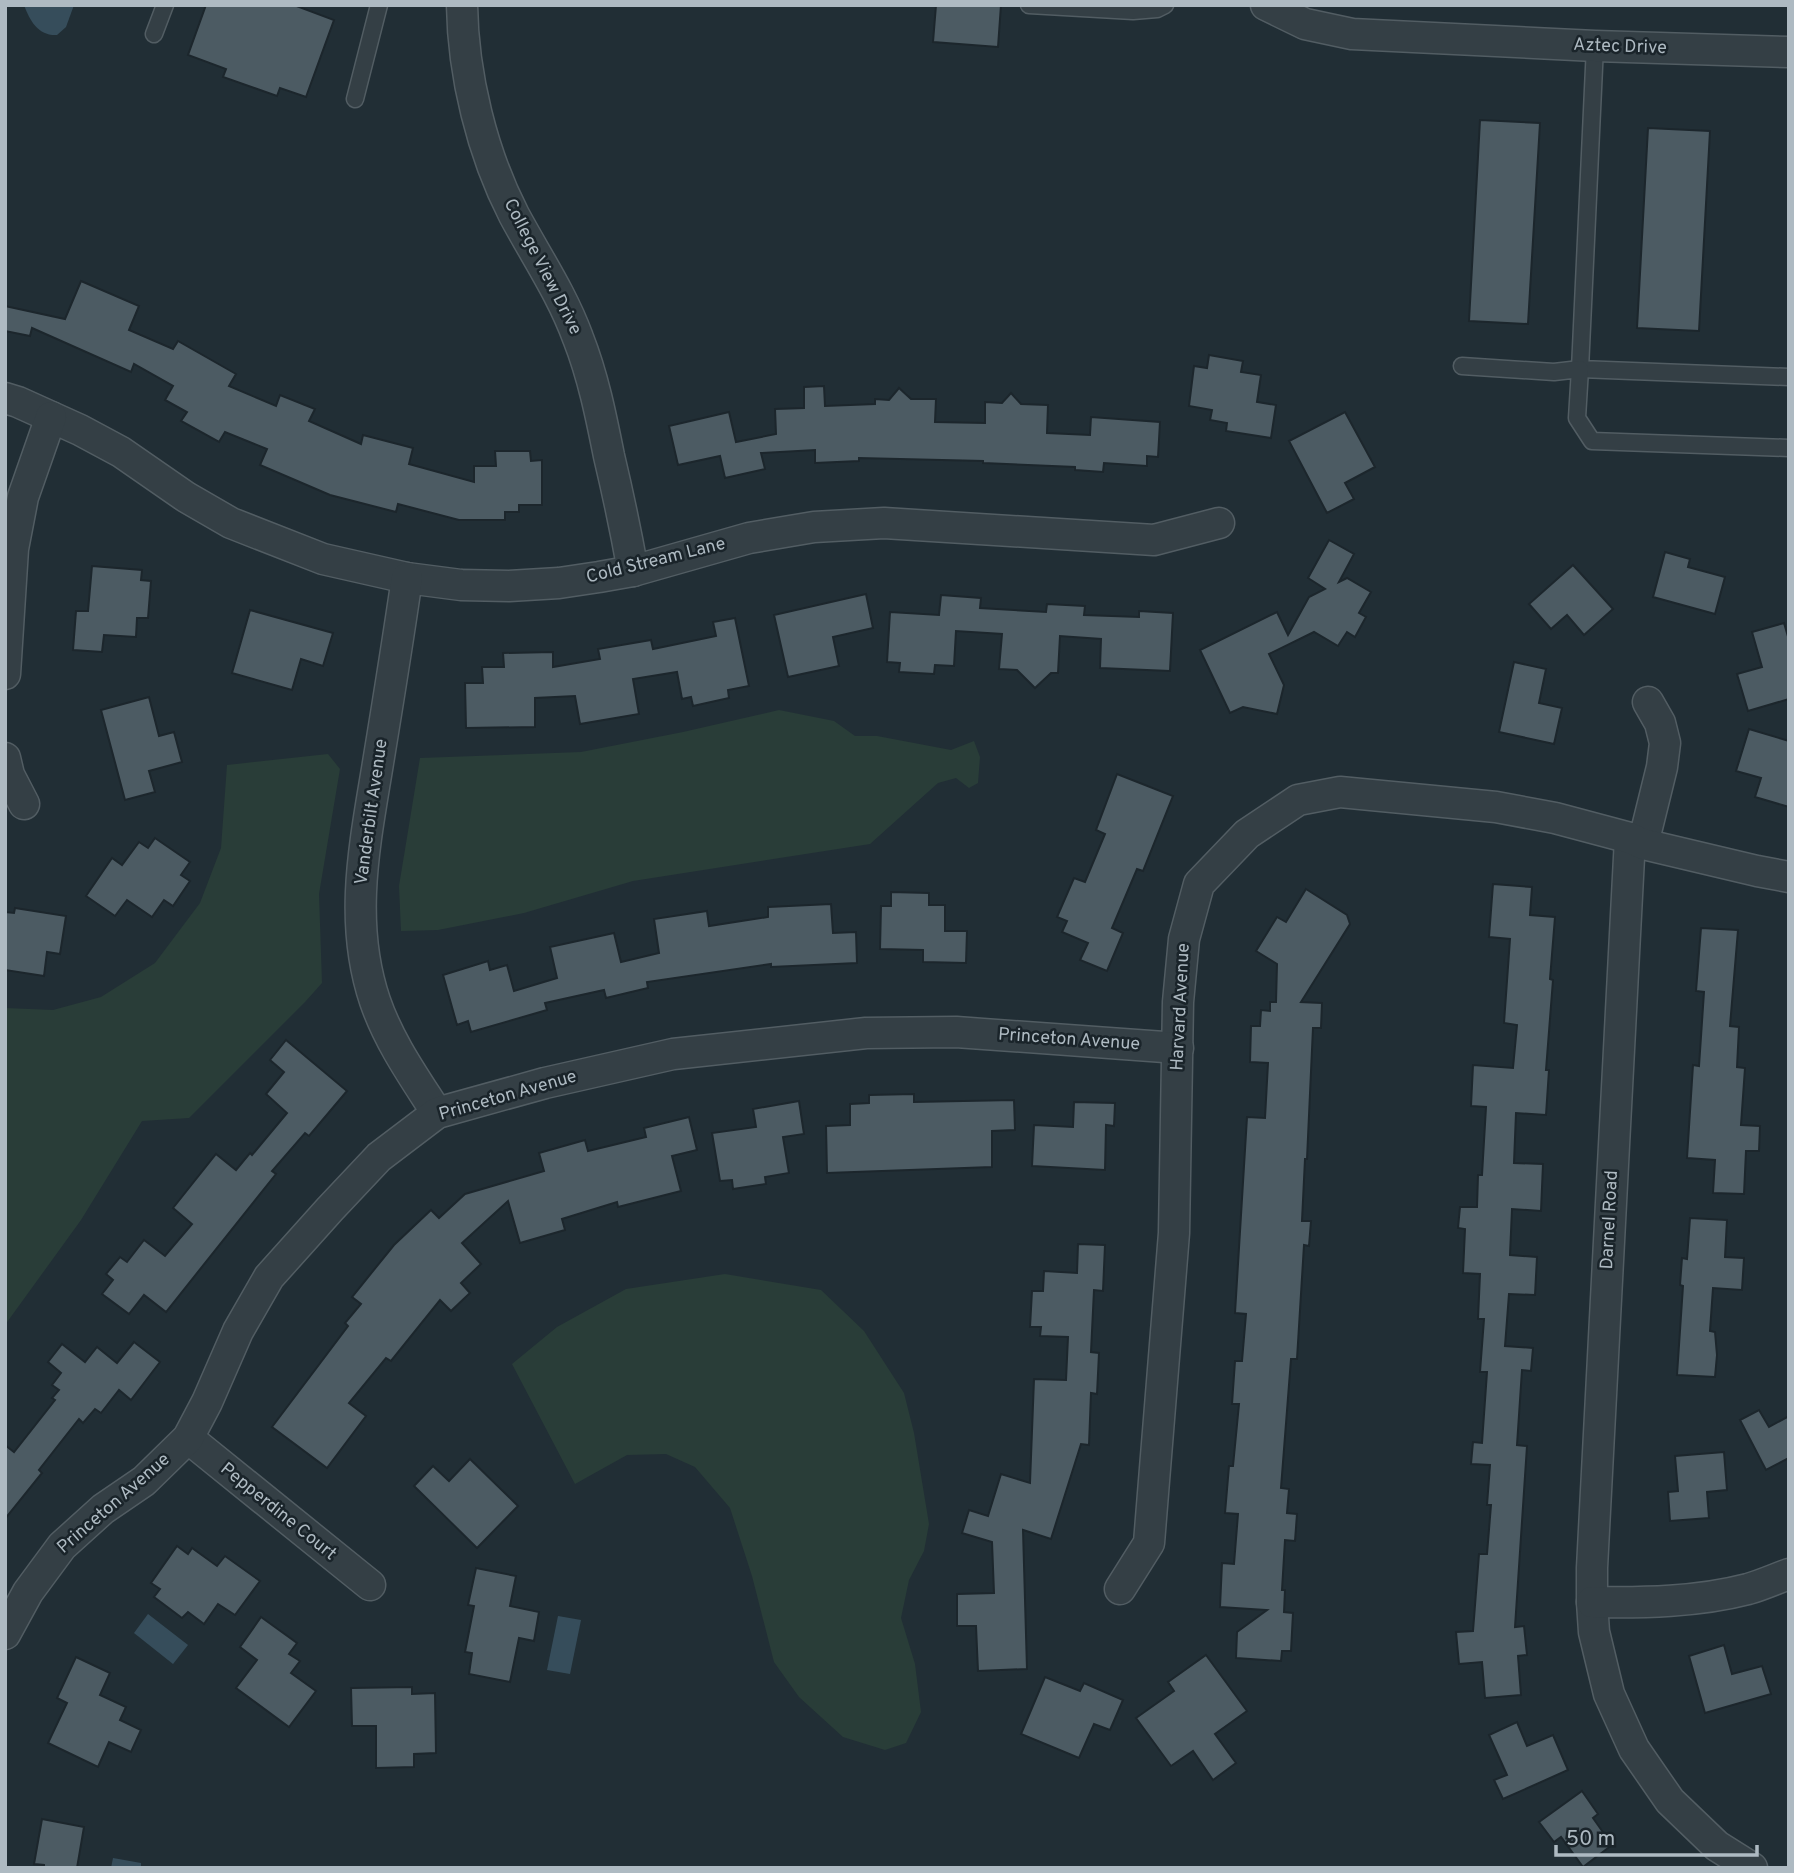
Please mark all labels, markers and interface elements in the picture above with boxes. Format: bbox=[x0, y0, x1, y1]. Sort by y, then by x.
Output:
street label: Aztec Drive bbox=[1573, 34, 1667, 60]
street label: College View Drive bbox=[498, 195, 586, 339]
street label: Cold Stream Lane bbox=[584, 533, 728, 589]
street label: Vanderbilt Avenue bbox=[350, 737, 394, 887]
street label: Harvard Avenue bbox=[1166, 943, 1196, 1071]
street label: Princeton Avenue bbox=[997, 1024, 1141, 1056]
street label: Princeton Avenue bbox=[436, 1065, 580, 1127]
street label: Darnel Road bbox=[1596, 1170, 1624, 1270]
street label: Princeton Avenue bbox=[53, 1449, 175, 1559]
street label: Pepperdine Court bbox=[215, 1458, 341, 1566]
scale bar bbox=[1556, 1814, 1757, 1858]
text: 50 m bbox=[1566, 1826, 1615, 1853]

